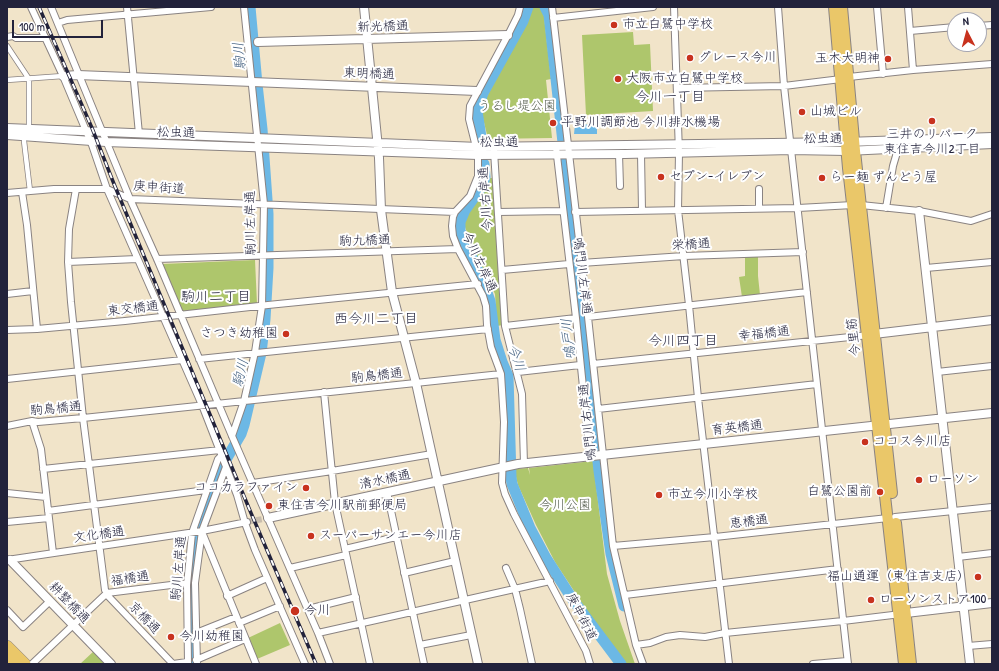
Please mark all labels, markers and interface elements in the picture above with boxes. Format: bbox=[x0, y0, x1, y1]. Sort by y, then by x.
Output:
scale bar bbox=[14, 12, 105, 38]
north arrow bbox=[947, 12, 987, 52]
text: N bbox=[962, 14, 969, 28]
place label: 市立白鷺中学校 bbox=[622, 17, 713, 33]
text: 100 m bbox=[19, 18, 45, 35]
street label: 新光橋通 bbox=[357, 18, 409, 36]
marker: 市立白鷺中学校 bbox=[609, 20, 619, 30]
water label: 駒川 bbox=[230, 41, 250, 71]
place label: グレース今川 bbox=[698, 50, 777, 66]
place label: 玉木大明神 bbox=[815, 51, 880, 67]
marker: グレース今川 bbox=[685, 53, 695, 63]
marker: 玉木大明神 bbox=[883, 54, 893, 64]
street label: 東明橋通 bbox=[343, 65, 395, 83]
place label: 大阪市立白鷺中学校 bbox=[626, 71, 743, 87]
marker: 大阪市立白鷺中学校 bbox=[613, 74, 623, 84]
district label: 今川一丁目 bbox=[635, 89, 705, 105]
park label: うるし堤公園 bbox=[478, 99, 556, 115]
place label: 山城ビル bbox=[810, 104, 862, 120]
marker: 山城ビル bbox=[797, 107, 807, 117]
place label: 平野川調節池 今川排水機場 bbox=[561, 115, 720, 131]
marker: 三井のリパーク 東住吉今川2丁目 bbox=[927, 116, 937, 126]
marker: 平野川調節池 今川排水機場 bbox=[548, 118, 558, 128]
street label: 松虫通 bbox=[156, 125, 196, 141]
place label: 三井のリパーク 東住吉今川2丁目 bbox=[883, 127, 981, 158]
street label: 松虫通 bbox=[803, 131, 843, 147]
street label: 松虫通 bbox=[480, 135, 518, 151]
street label: 今川右岸通 bbox=[476, 166, 496, 232]
place label: セブン-イレブン bbox=[669, 169, 765, 185]
place label: らー麺 ずんどう屋 bbox=[830, 170, 937, 186]
marker: セブン-イレブン bbox=[656, 172, 666, 182]
marker: らー麺 ずんどう屋 bbox=[817, 173, 827, 183]
street label: 庚申街道 bbox=[133, 178, 185, 198]
street label: 駒川左岸通 bbox=[243, 190, 259, 256]
street label: 今川左岸通 bbox=[458, 229, 500, 295]
street label: 駒九橋通 bbox=[339, 232, 391, 250]
street label: 鳴門川左岸通 bbox=[570, 236, 594, 316]
street label: 栄橋通 bbox=[671, 236, 711, 254]
district label: 駒川二丁目 bbox=[181, 289, 251, 305]
street label: 東交橋通 bbox=[106, 299, 160, 319]
district label: 西今川二丁目 bbox=[334, 311, 418, 327]
water label: 鳴戸川 bbox=[558, 317, 580, 361]
street label: 今里筋 bbox=[844, 317, 864, 357]
street label: 幸福橋通 bbox=[737, 324, 791, 344]
place label: さつき幼稚園 bbox=[200, 326, 278, 342]
marker: さつき幼稚園 bbox=[281, 329, 291, 339]
district label: 今川四丁目 bbox=[648, 333, 718, 349]
water label: 今川 bbox=[504, 342, 528, 374]
water label: 駒川 bbox=[230, 357, 252, 389]
street label: 駒鳥橋通 bbox=[350, 366, 404, 386]
street label: 鳴門川右岸通 bbox=[576, 382, 600, 462]
street label: 駒鳥橋通 bbox=[29, 399, 83, 419]
street label: 育英橋通 bbox=[710, 418, 764, 438]
place label: ココス今川店 bbox=[873, 434, 951, 450]
marker: ココス今川店 bbox=[860, 437, 870, 447]
street label: 清水橋通 bbox=[358, 467, 412, 493]
place label: ローソン bbox=[927, 472, 979, 488]
marker: ローソン bbox=[914, 475, 924, 485]
place label: ココカラファイン bbox=[194, 480, 298, 496]
marker: ココカラファイン bbox=[301, 483, 311, 493]
place label: 白鷺公園前 bbox=[807, 484, 872, 500]
place label: 市立今川小学校 bbox=[667, 487, 758, 503]
marker: 白鷺公園前 bbox=[875, 487, 885, 497]
marker: 市立今川小学校 bbox=[654, 490, 664, 500]
place label: 東住吉今川駅前郵便局 bbox=[277, 498, 407, 514]
park label: 今川公園 bbox=[539, 498, 591, 514]
marker: 東住吉今川駅前郵便局 bbox=[264, 501, 274, 511]
street label: 恵橋通 bbox=[729, 512, 769, 532]
street label: 文化橋通 bbox=[72, 524, 126, 546]
place label: スーパーサンエー今川店 bbox=[319, 528, 461, 544]
marker: スーパーサンエー今川店 bbox=[306, 531, 316, 541]
street label: 駒川左岸通 bbox=[168, 535, 190, 601]
street label: 福橋通 bbox=[110, 569, 150, 589]
place label: 福山通運（東住吉支店） bbox=[827, 569, 970, 585]
marker: 福山通運（東住吉支店） bbox=[973, 572, 983, 582]
street label: 耕整橋通 bbox=[45, 579, 93, 627]
street label: 庚申街道 bbox=[562, 590, 600, 644]
place label: ローソンストア100 bbox=[879, 592, 986, 608]
marker: ローソンストア100 bbox=[866, 595, 876, 605]
street label: 京橋通 bbox=[125, 599, 163, 637]
place label: 今川 bbox=[304, 603, 330, 619]
marker: 今川 bbox=[289, 605, 301, 617]
place label: 今川幼稚園 bbox=[179, 629, 244, 645]
marker: 今川幼稚園 bbox=[166, 632, 176, 642]

